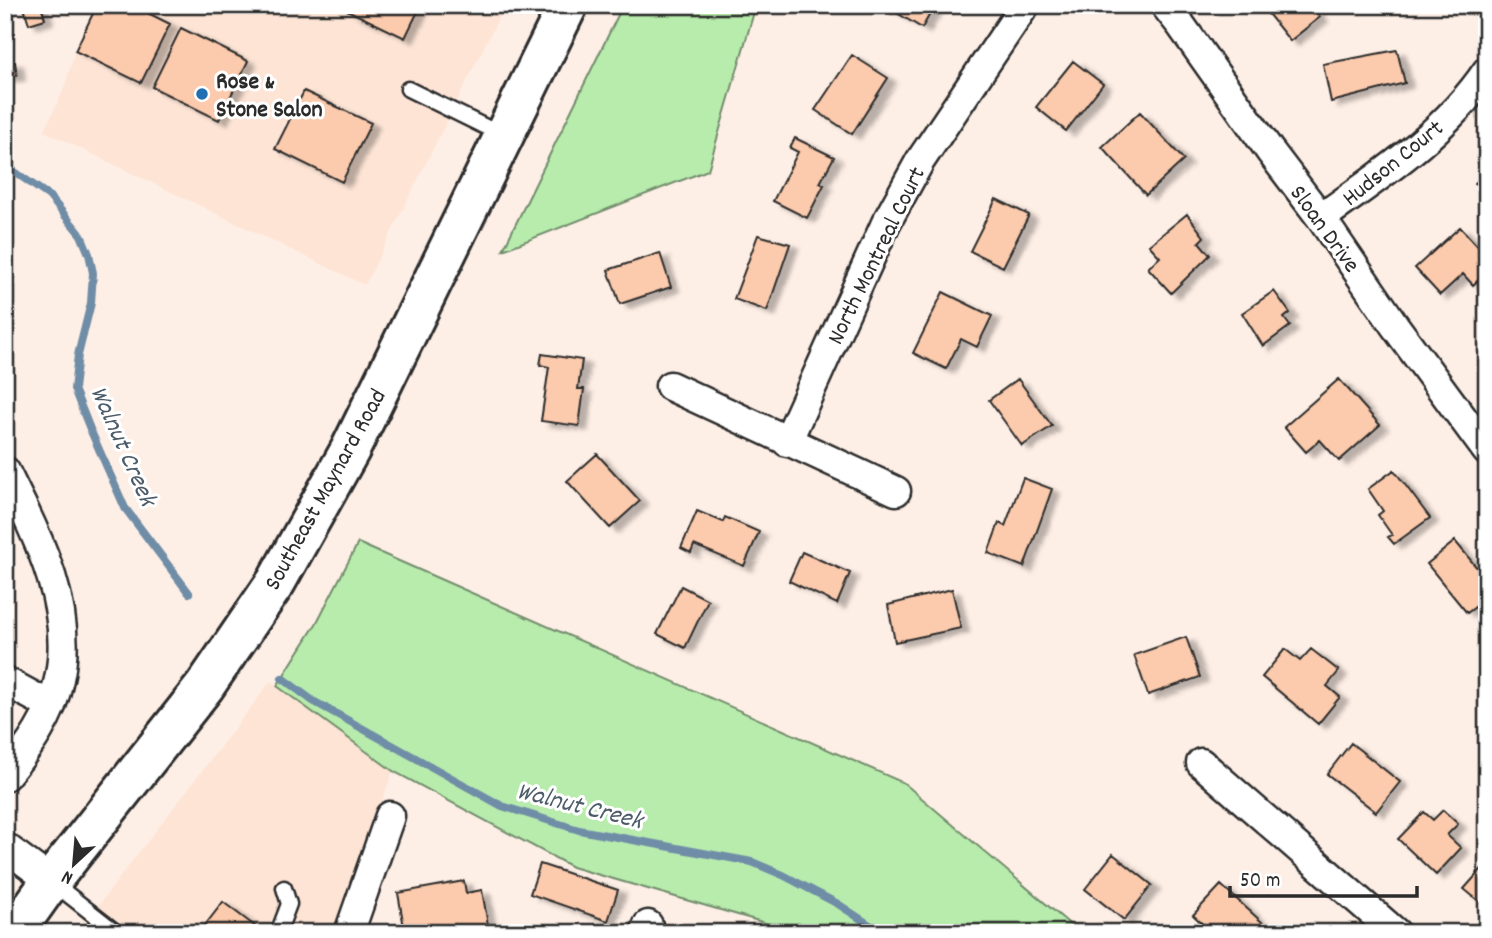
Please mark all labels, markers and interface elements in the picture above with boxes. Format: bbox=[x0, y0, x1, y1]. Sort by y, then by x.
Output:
place label: Rose & Stone Salon bbox=[216, 66, 323, 128]
marker: Rose & Stone Salon bbox=[194, 86, 210, 102]
street label: Hudson Court bbox=[1336, 113, 1452, 216]
street label: North Montreal Court bbox=[820, 162, 936, 351]
street label: Sloan Drive bbox=[1280, 179, 1367, 281]
water label: Walnut Creek bbox=[79, 380, 166, 515]
street label: Southeast Maynard Road bbox=[257, 384, 396, 597]
water label: Walnut Creek bbox=[513, 774, 648, 841]
north arrow bbox=[38, 830, 108, 900]
scale bar bbox=[1230, 854, 1417, 898]
text: N bbox=[58, 862, 78, 890]
text: 50 m bbox=[1240, 867, 1280, 897]

